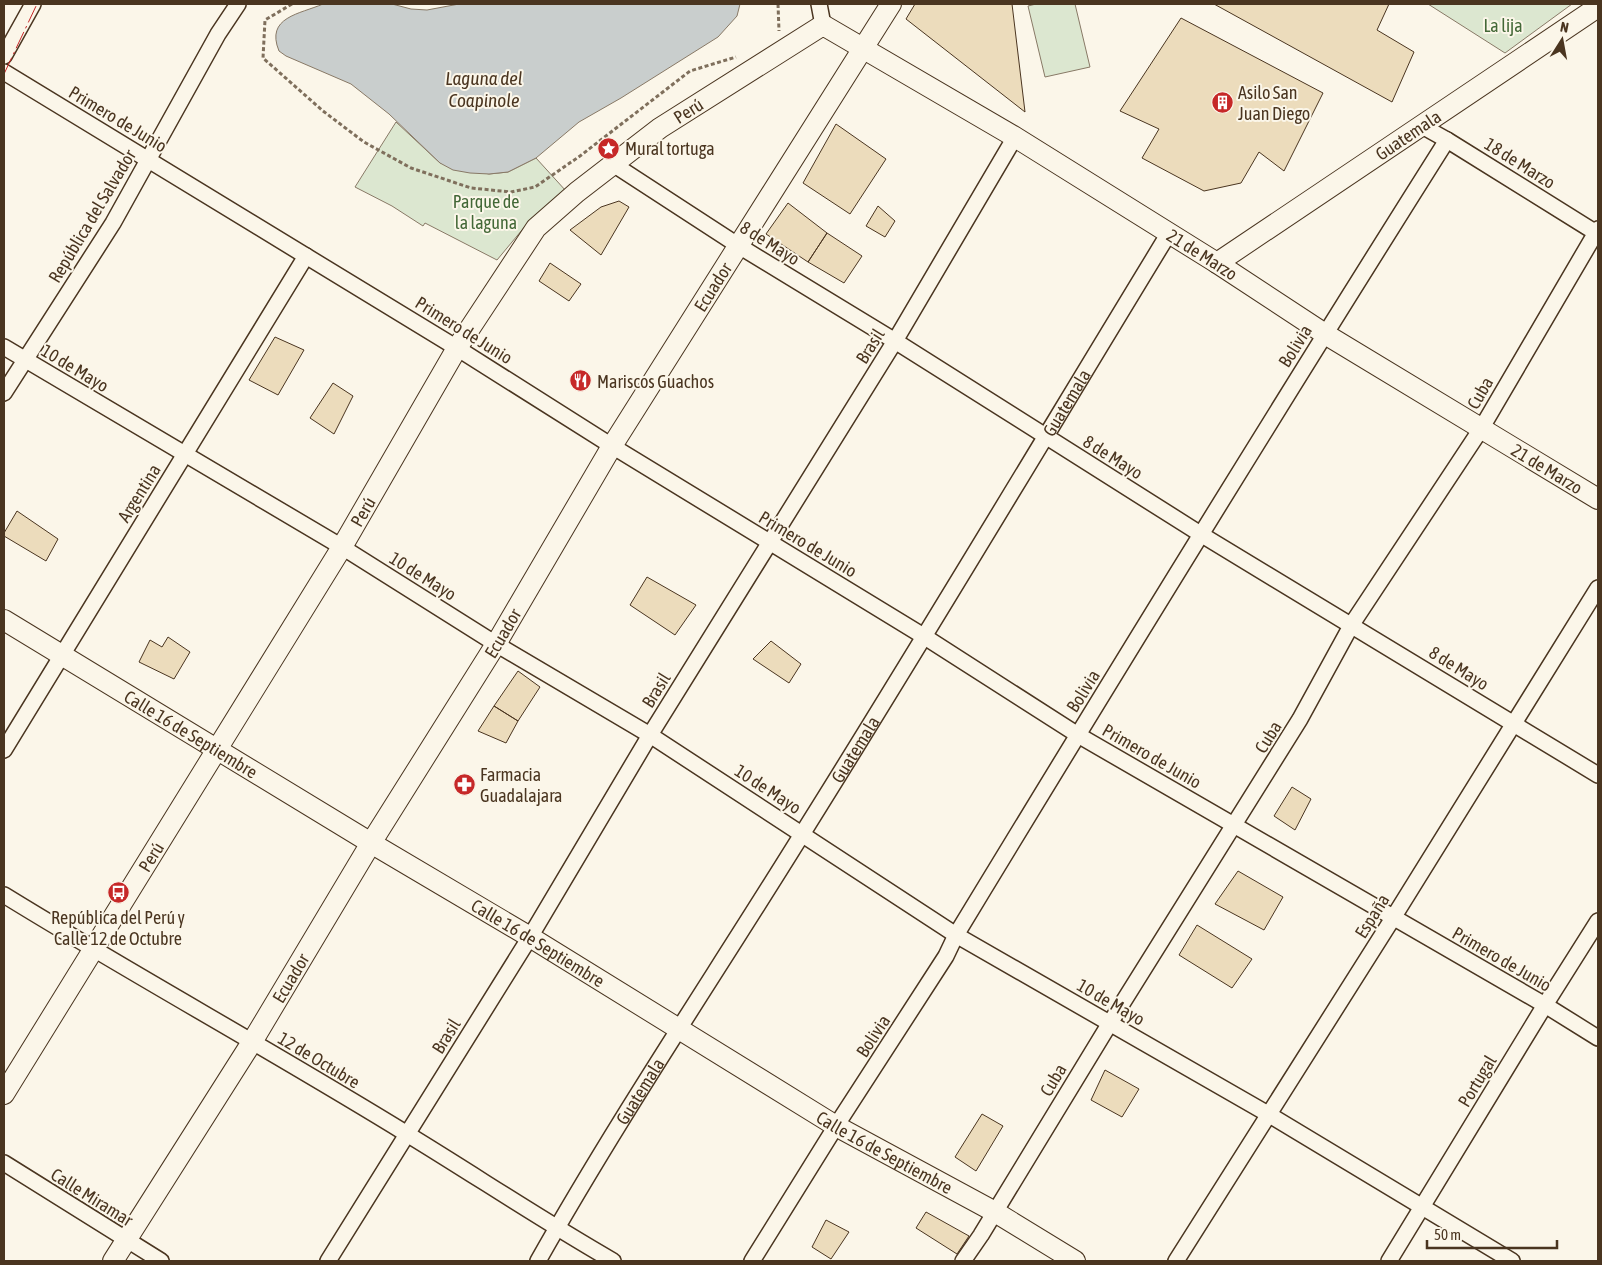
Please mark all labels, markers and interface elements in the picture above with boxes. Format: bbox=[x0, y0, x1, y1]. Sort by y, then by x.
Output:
park label: La lija bbox=[1483, 15, 1523, 36]
north arrow bbox=[1537, 15, 1587, 65]
text: N bbox=[1559, 19, 1570, 36]
water label: Laguna del Coapinole bbox=[445, 67, 523, 111]
street label: Primero de Junio bbox=[65, 82, 171, 156]
place label: Asilo San Juan Diego bbox=[1238, 82, 1310, 124]
building icon: Asilo San Juan Diego bbox=[1210, 90, 1234, 114]
street label: Perú bbox=[669, 93, 707, 127]
street label: Guatemala bbox=[1371, 105, 1445, 164]
street label: 18 de Marzo bbox=[1481, 133, 1559, 193]
place icon: Mural tortuga bbox=[597, 136, 621, 160]
place label: Mural tortuga bbox=[625, 138, 715, 159]
street label: República del Salvador bbox=[44, 145, 140, 286]
park label: Parque de la laguna bbox=[453, 191, 519, 233]
street label: 8 de Mayo bbox=[736, 217, 804, 269]
street label: 21 de Marzo bbox=[1163, 224, 1242, 284]
street label: Ecuador bbox=[689, 258, 736, 315]
street label: Primero de Junio bbox=[412, 292, 516, 368]
street label: Bolivia bbox=[1274, 321, 1316, 371]
street label: Brasil bbox=[851, 325, 889, 367]
street label: 10 de Mayo bbox=[38, 340, 112, 396]
street label: Guatemala bbox=[1038, 365, 1094, 440]
restaurant icon: Mariscos Guachos bbox=[569, 369, 593, 393]
place label: Mariscos Guachos bbox=[597, 371, 714, 392]
street label: Cuba bbox=[1462, 373, 1498, 413]
street label: 8 de Mayo bbox=[1079, 431, 1147, 483]
street label: 21 de Marzo bbox=[1508, 439, 1587, 498]
street label: Argentina bbox=[113, 460, 165, 526]
street label: Perú bbox=[346, 493, 379, 530]
street label: Primero de Junio bbox=[755, 507, 861, 581]
street label: 10 de Mayo bbox=[386, 547, 460, 605]
street label: Ecuador bbox=[480, 604, 525, 662]
street label: 8 de Mayo bbox=[1425, 642, 1493, 694]
street label: Bolivia bbox=[1062, 666, 1104, 716]
street label: Brasil bbox=[637, 669, 675, 711]
street label: Calle 16 de Septiembre bbox=[121, 685, 262, 782]
street label: Guatemala bbox=[826, 712, 883, 786]
street label: Cuba bbox=[1250, 717, 1286, 757]
street label: Primero de Junio bbox=[1099, 719, 1205, 793]
street label: 10 de Mayo bbox=[731, 760, 805, 818]
place label: Farmacia Guadalajara bbox=[480, 764, 562, 806]
pharmacy icon: Farmacia Guadalajara bbox=[452, 772, 476, 796]
street label: Perú bbox=[134, 838, 168, 875]
bus stop icon: República del Perú y Calle 12 de Octubre bbox=[106, 880, 130, 904]
street label: España bbox=[1350, 890, 1394, 942]
street label: Calle 16 de Septiembre bbox=[468, 894, 609, 991]
place label: República del Perú y Calle 12 de Octubre bbox=[51, 907, 185, 949]
street label: Primero de Junio bbox=[1449, 922, 1555, 996]
street label: Ecuador bbox=[267, 949, 313, 1006]
street label: 10 de Mayo bbox=[1073, 974, 1149, 1030]
street label: Bolivia bbox=[852, 1011, 894, 1061]
street label: Brasil bbox=[427, 1015, 465, 1057]
street label: 12 de Octubre bbox=[274, 1027, 364, 1093]
street label: Portugal bbox=[1453, 1051, 1501, 1111]
street label: Guatemala bbox=[611, 1054, 668, 1128]
street label: Cuba bbox=[1035, 1060, 1071, 1100]
street label: Calle 16 de Septiembre bbox=[813, 1106, 956, 1198]
street label: Calle Miramar bbox=[47, 1164, 137, 1231]
scale bar bbox=[1427, 1218, 1557, 1250]
text: 50 m bbox=[1434, 1226, 1461, 1243]

